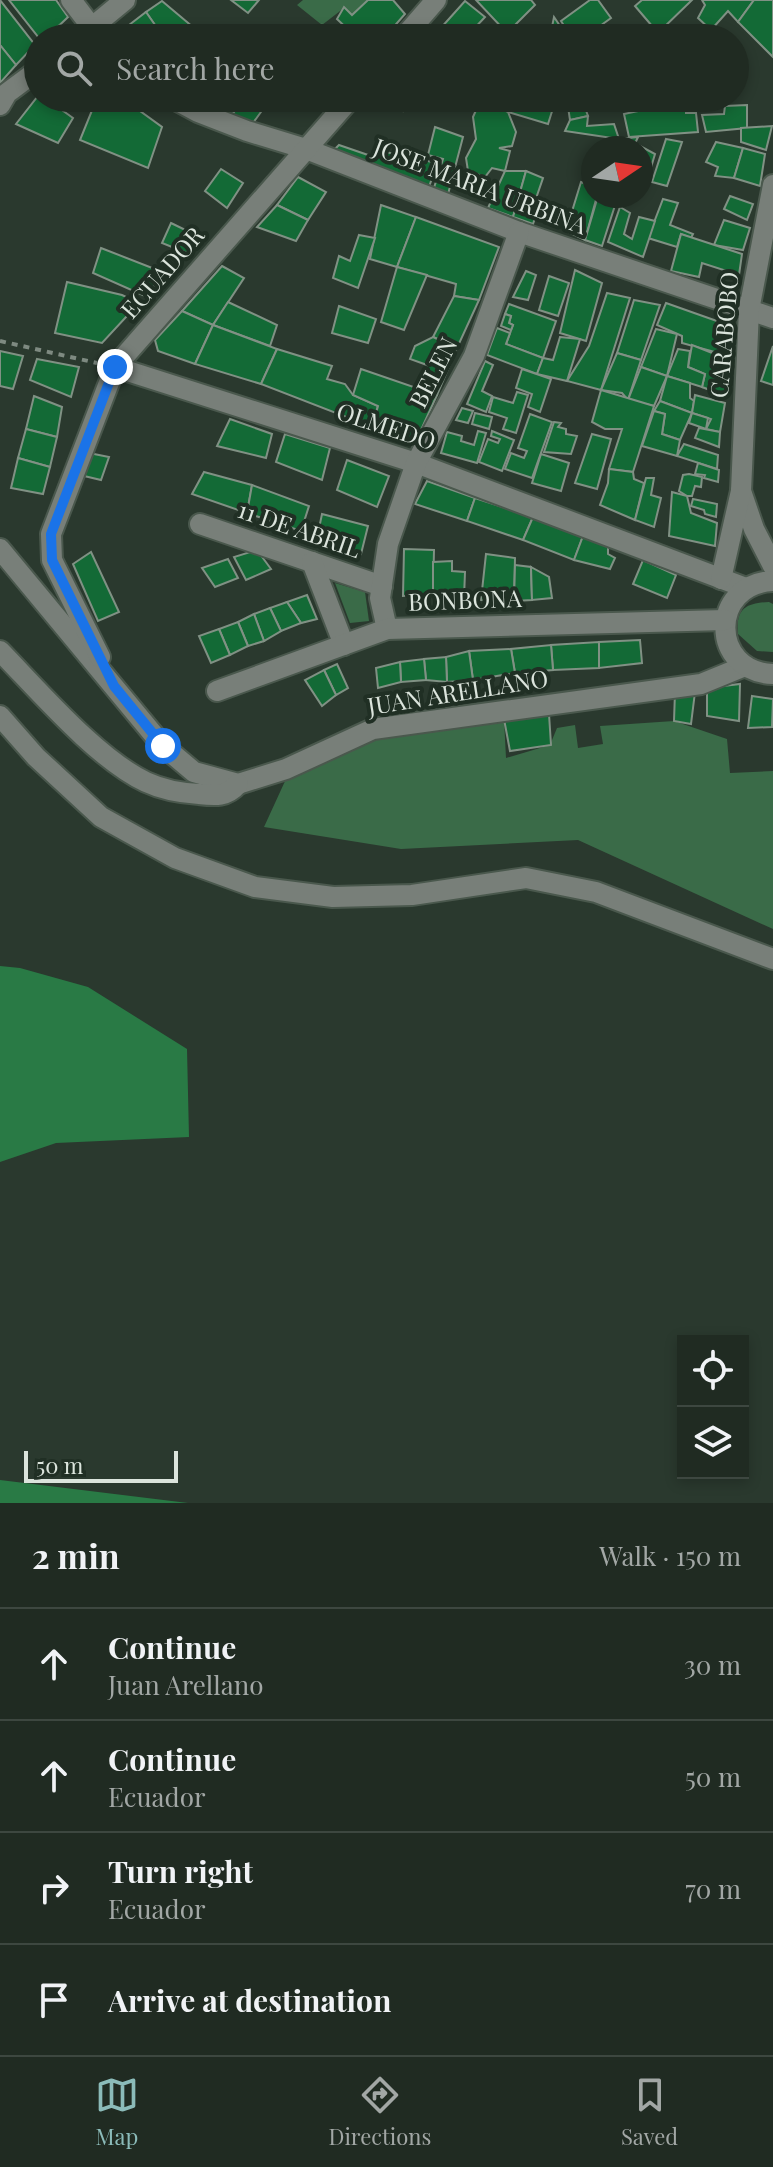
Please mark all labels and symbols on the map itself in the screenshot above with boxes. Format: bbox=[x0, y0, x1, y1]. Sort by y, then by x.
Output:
street label: JOSE MARIA URBINA bbox=[369, 129, 593, 241]
north arrow bbox=[581, 136, 653, 208]
street label: ECUADOR bbox=[113, 219, 211, 324]
street label: CARABOBO bbox=[702, 270, 744, 399]
street label: BELEN bbox=[401, 331, 464, 413]
route end bbox=[97, 349, 133, 385]
street label: OLMEDO bbox=[333, 394, 440, 456]
street label: 11 DE ABRIL bbox=[234, 492, 365, 564]
street label: BONBONA bbox=[407, 581, 523, 617]
street label: JUAN ARELLANO bbox=[364, 661, 550, 721]
route start bbox=[145, 728, 181, 764]
scale bar bbox=[24, 1447, 178, 1483]

